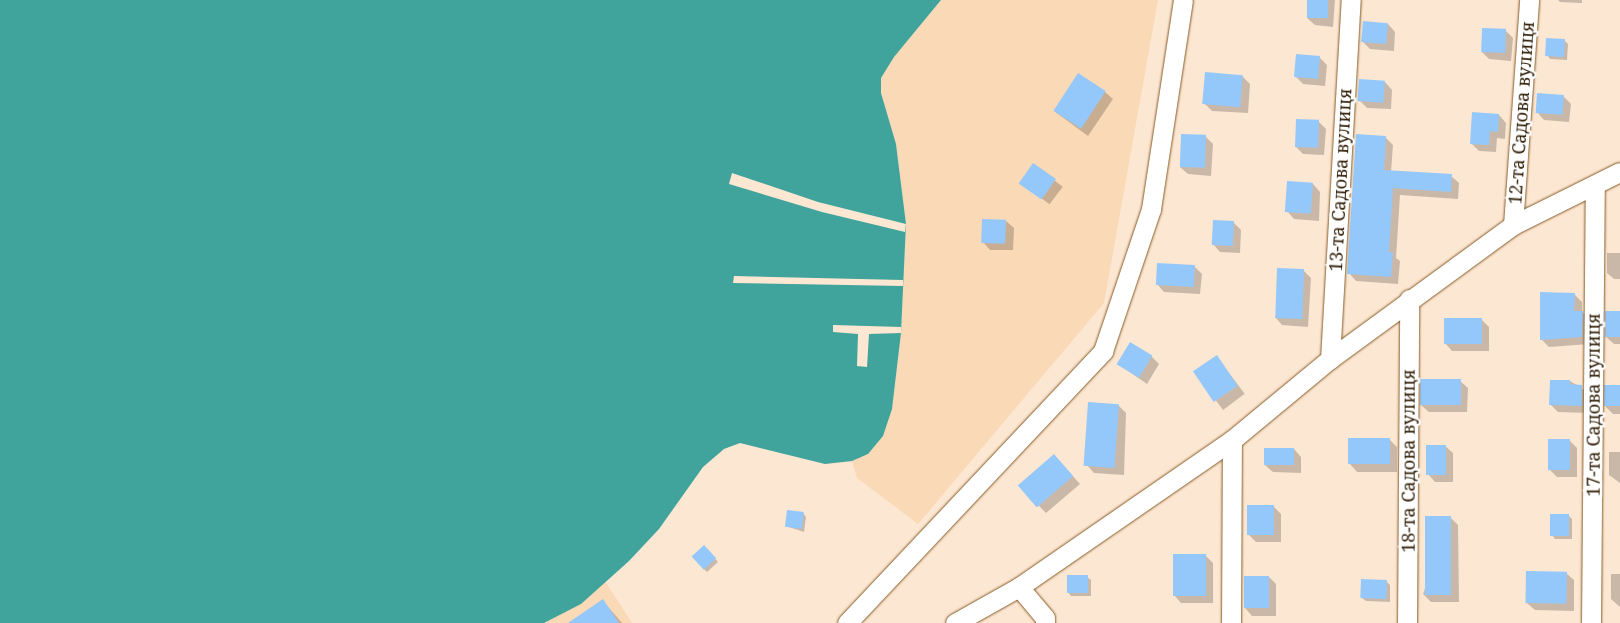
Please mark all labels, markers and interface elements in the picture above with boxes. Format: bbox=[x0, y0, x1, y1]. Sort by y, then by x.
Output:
street label: 12-та Садова вулиця bbox=[1504, 21, 1538, 205]
street label: 13-та Садова вулиця bbox=[1324, 88, 1356, 272]
street label: 17-та Садова вулиця bbox=[1582, 313, 1604, 497]
street label: 18-та Садова вулиця bbox=[1397, 369, 1419, 553]

